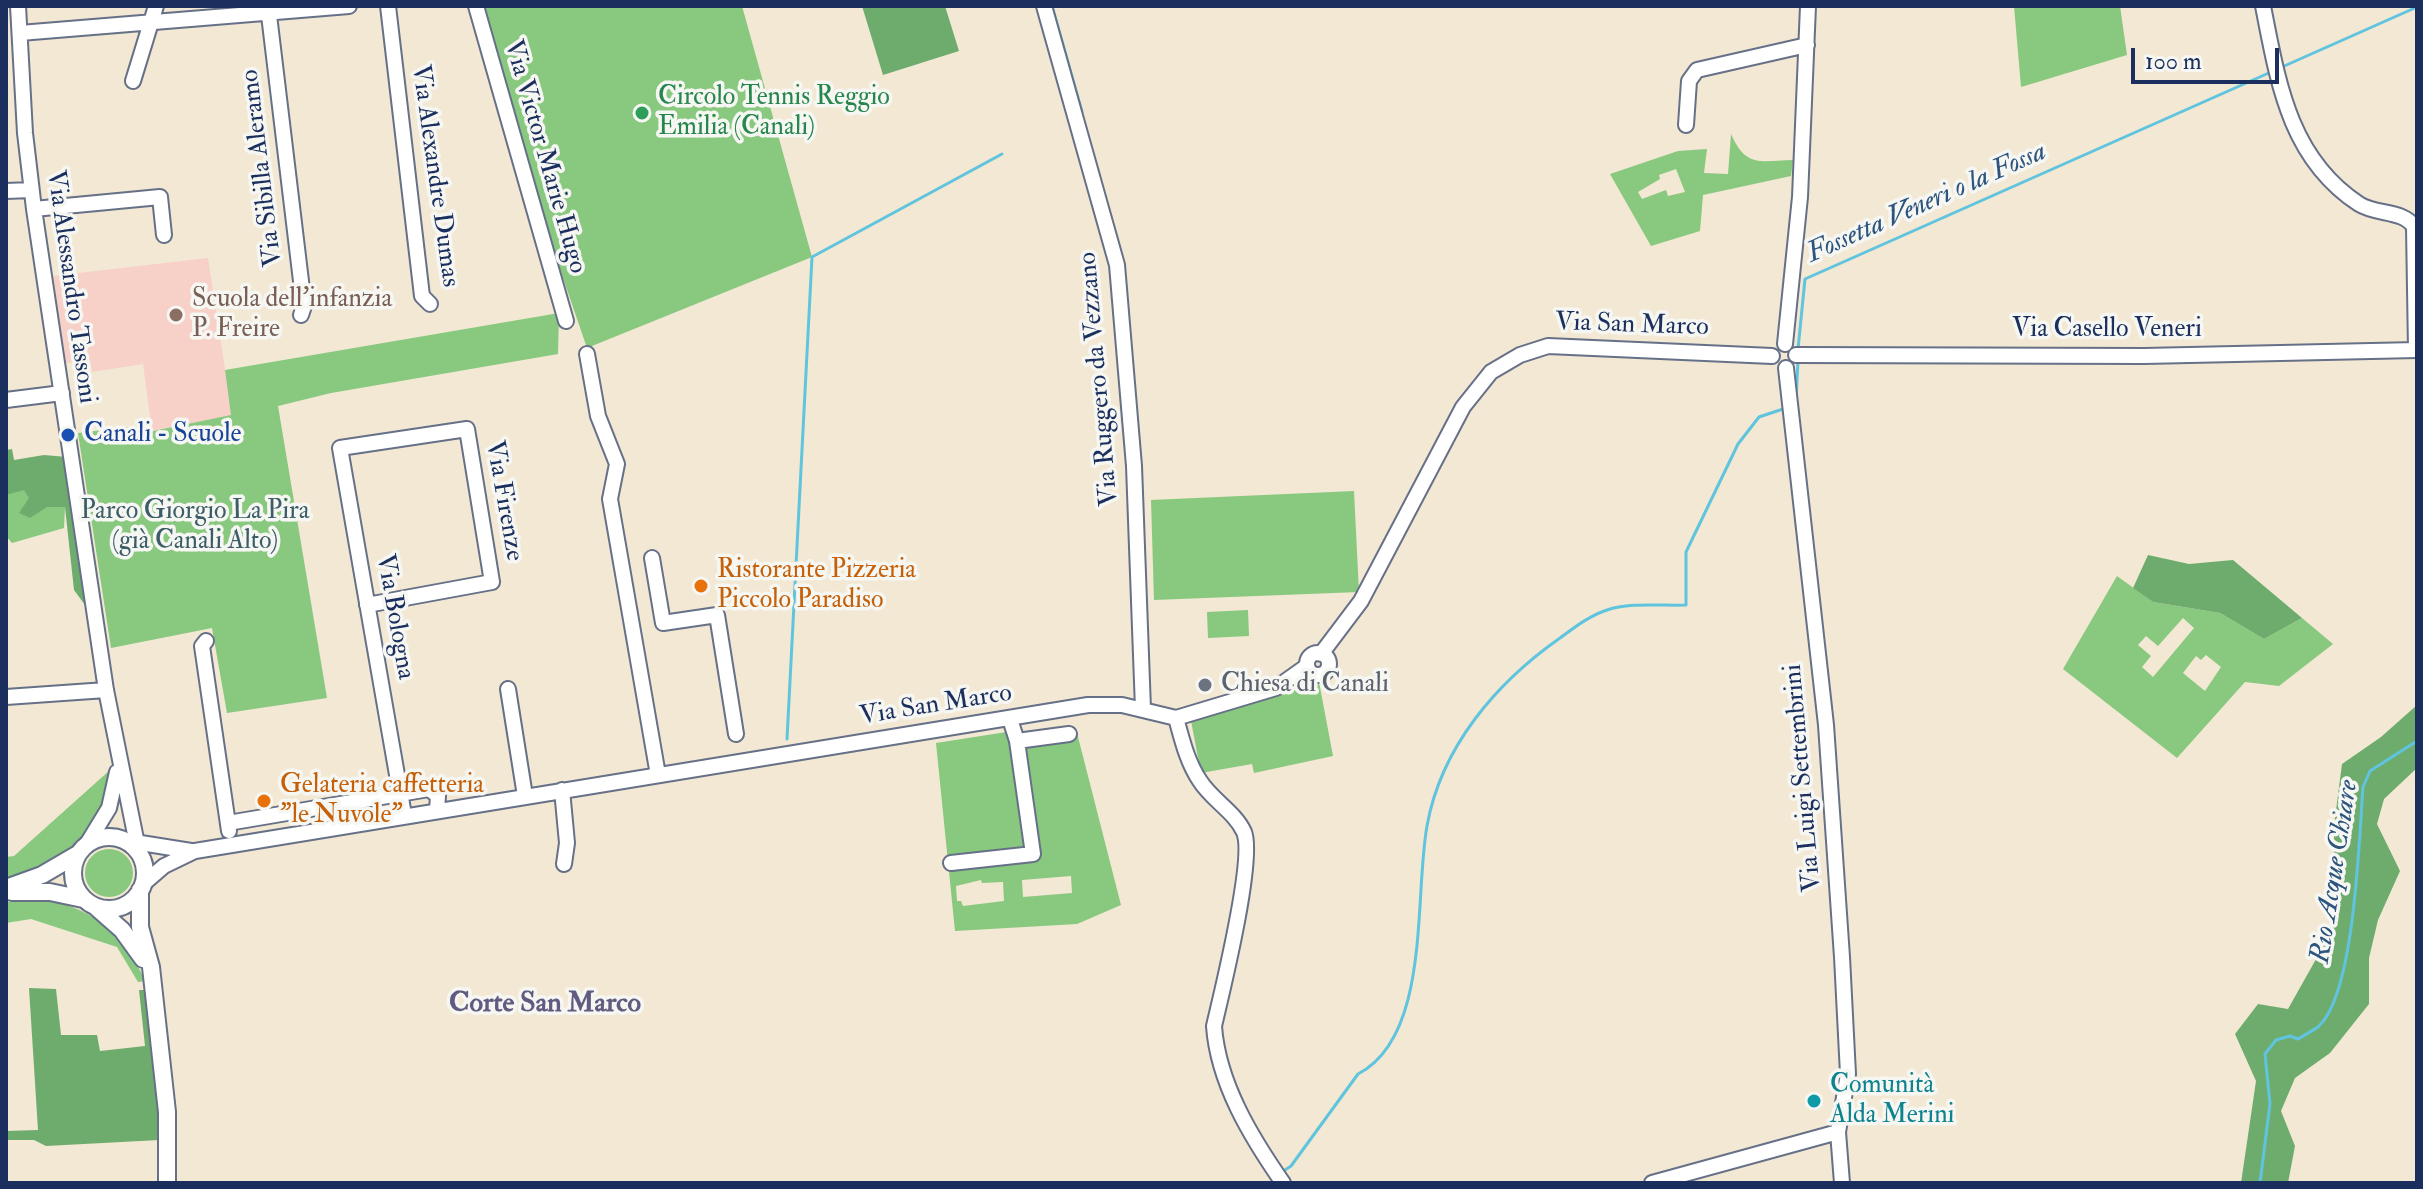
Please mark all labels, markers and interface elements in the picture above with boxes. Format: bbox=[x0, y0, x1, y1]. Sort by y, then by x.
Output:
scale bar bbox=[2135, 32, 2283, 82]
street label: Via Victor Marie Hugo bbox=[496, 37, 592, 277]
text: 100 m bbox=[2145, 46, 2202, 77]
street label: Via Alexandre Dumas bbox=[403, 63, 465, 289]
street label: Via Sibilla Aleramo bbox=[235, 68, 291, 268]
place label: Circolo Tennis Reggio Emilia (Canali) bbox=[658, 82, 890, 144]
marker: Circolo Tennis Reggio Emilia (Canali) bbox=[633, 104, 651, 122]
water label: Fossetta Veneri o la Fossa bbox=[1802, 136, 2052, 272]
street label: Via Alessandro Tassoni bbox=[38, 168, 102, 406]
street label: Via Ruggero da Vezzano bbox=[1073, 251, 1127, 507]
place label: Scuola dell'infanzia P. Freire bbox=[192, 284, 392, 346]
marker: Scuola dell'infanzia P. Freire bbox=[167, 306, 185, 324]
street label: Via San Marco bbox=[1555, 308, 1709, 344]
street label: Via Casello Veneri bbox=[2012, 314, 2202, 346]
place label: Canali - Scuole bbox=[84, 419, 241, 451]
marker: Canali - Scuole bbox=[59, 426, 77, 444]
street label: Via Firenze bbox=[477, 438, 529, 564]
park label: Parco Giorgio La Pira (già Canali Alto) bbox=[81, 496, 309, 558]
street label: Via Bologna bbox=[368, 552, 420, 682]
place label: Ristorante Pizzeria Piccolo Paradiso bbox=[717, 555, 916, 616]
marker: Ristorante Pizzeria Piccolo Paradiso bbox=[692, 577, 710, 595]
street label: Via Luigi Settembrini bbox=[1779, 663, 1829, 893]
place label: Chiesa di Canali bbox=[1221, 669, 1389, 701]
marker: Chiesa di Canali bbox=[1196, 676, 1214, 694]
street label: Via San Marco bbox=[858, 679, 1014, 733]
place label: Gelateria caffetteria "le Nuvole" bbox=[280, 770, 484, 832]
water label: Rio Acque Chiare bbox=[2305, 778, 2367, 966]
marker: Gelateria caffetteria "le Nuvole" bbox=[255, 792, 273, 810]
district label: Corte San Marco bbox=[449, 988, 641, 1022]
place label: Comunità Alda Merini bbox=[1830, 1070, 1955, 1132]
marker: Comunità Alda Merini bbox=[1805, 1092, 1823, 1110]

